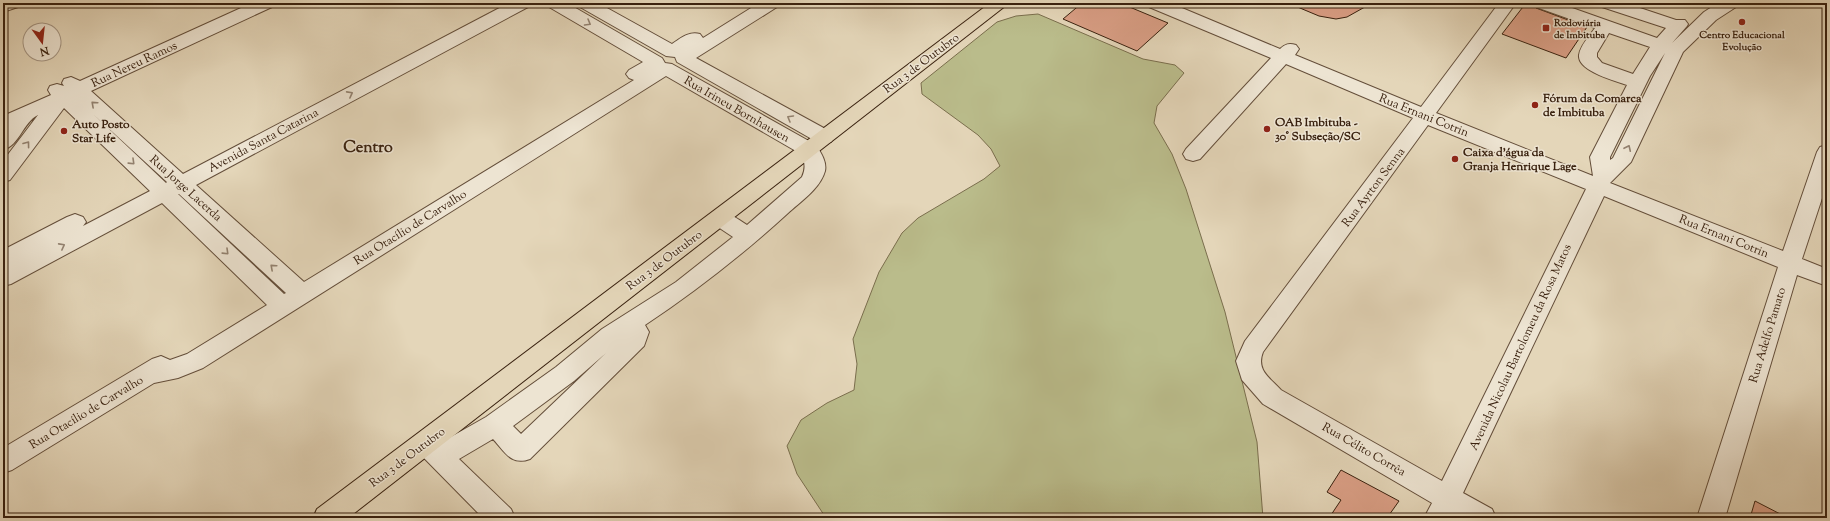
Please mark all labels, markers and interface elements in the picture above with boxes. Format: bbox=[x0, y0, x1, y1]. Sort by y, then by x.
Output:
place label: Rodoviária de Imbituba bbox=[1553, 16, 1606, 43]
marker: Centro Educacional Evolução bbox=[1737, 17, 1747, 27]
one-way arrow bbox=[584, 18, 591, 25]
north arrow bbox=[22, 22, 62, 62]
marker: Rodoviária de Imbituba bbox=[1541, 23, 1551, 33]
place label: Centro Educacional Evolução bbox=[1699, 28, 1785, 55]
street label: Rua 3 de Outubro bbox=[880, 29, 964, 98]
street label: Rua Nereu Ramos bbox=[88, 37, 181, 93]
text: N bbox=[38, 42, 52, 60]
street label: Rua Irineu Bornhausen bbox=[680, 72, 793, 148]
street label: Rua Ernani Cotrin bbox=[1376, 90, 1471, 142]
place label: Fórum da Comarca de Imbituba bbox=[1542, 90, 1642, 122]
one-way arrow bbox=[346, 91, 354, 99]
marker: Fórum da Comarca de Imbituba bbox=[1530, 100, 1540, 110]
one-way arrow bbox=[91, 101, 99, 109]
street label: Avenida Santa Catarina bbox=[205, 104, 322, 178]
place label: OAB Imbituba - 30° Subseção/SC bbox=[1275, 114, 1361, 146]
place label: Auto Posto Star Life bbox=[71, 116, 130, 148]
one-way arrow bbox=[787, 116, 794, 123]
marker: OAB Imbituba - 30° Subseção/SC bbox=[1262, 124, 1272, 134]
marker: Auto Posto Star Life bbox=[59, 126, 69, 136]
district label: Centro bbox=[343, 137, 393, 160]
one-way arrow bbox=[22, 142, 29, 149]
street label: Rua Ayrton Senna bbox=[1338, 144, 1410, 231]
place label: Caixa d'água da Granja Henrique Lage bbox=[1463, 144, 1577, 176]
one-way arrow bbox=[1623, 145, 1631, 152]
street label: Rua Jorge Lacerda bbox=[145, 151, 226, 227]
marker: Caixa d'água da Granja Henrique Lage bbox=[1450, 154, 1460, 164]
one-way arrow bbox=[127, 158, 134, 165]
street label: Rua Otacílio de Carvalho bbox=[350, 185, 471, 270]
street label: Rua Ernani Cotrin bbox=[1676, 211, 1771, 263]
street label: Rua 3 de Outubro bbox=[623, 226, 707, 295]
street label: Avenida Nicolau Bartolomeu da Rosa Matos bbox=[1465, 241, 1577, 454]
one-way arrow bbox=[58, 244, 65, 251]
one-way arrow bbox=[221, 247, 229, 255]
one-way arrow bbox=[270, 265, 278, 272]
street label: Rua Adelfo Pamato bbox=[1745, 285, 1791, 385]
street label: Rua Otacílio de Carvalho bbox=[26, 371, 147, 454]
street label: Rua Célito Corrêa bbox=[1318, 419, 1409, 481]
street label: Rua 3 de Outubro bbox=[366, 423, 450, 492]

